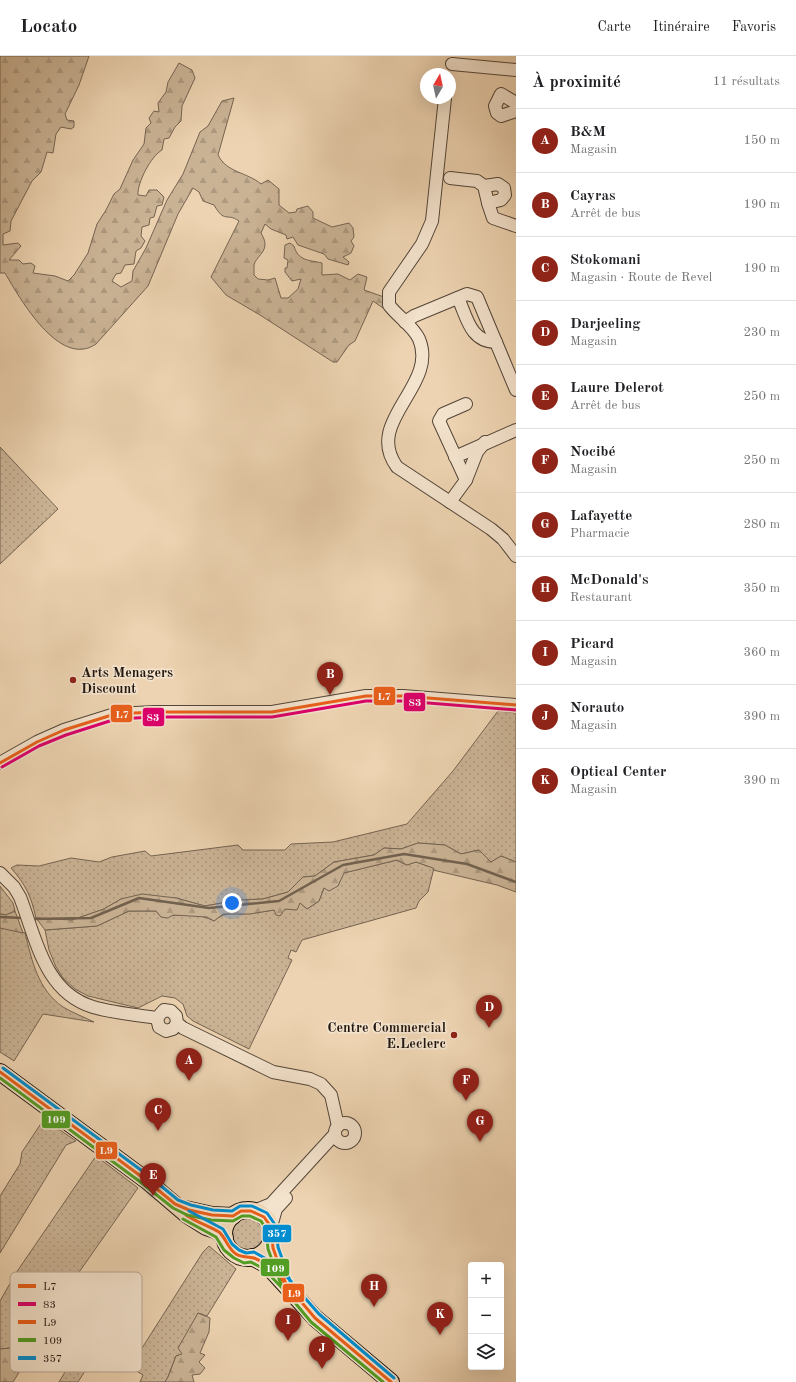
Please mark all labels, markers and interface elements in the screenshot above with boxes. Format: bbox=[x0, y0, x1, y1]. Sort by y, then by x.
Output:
text: Locato bbox=[20, 18, 77, 37]
text: Carte bbox=[597, 20, 631, 34]
text: Itinéraire bbox=[653, 20, 710, 34]
text: Favoris bbox=[732, 20, 776, 34]
north arrow bbox=[420, 68, 456, 104]
text: À proximité bbox=[532, 74, 621, 91]
text: 11 résultats bbox=[713, 75, 780, 88]
text: B&M bbox=[570, 125, 606, 140]
text: A bbox=[540, 134, 550, 147]
text: 150 m bbox=[743, 134, 780, 147]
text: Magasin bbox=[570, 143, 617, 156]
text: Cayras bbox=[570, 189, 616, 204]
text: B bbox=[540, 198, 550, 211]
text: 190 m bbox=[743, 198, 780, 211]
text: Arrêt de bus bbox=[570, 207, 640, 220]
text: Stokomani bbox=[570, 253, 641, 268]
text: C bbox=[541, 262, 549, 275]
text: 190 m bbox=[743, 262, 780, 275]
text: Magasin · Route de Revel bbox=[570, 271, 712, 284]
text: Darjeeling bbox=[570, 317, 641, 332]
text: D bbox=[540, 326, 550, 339]
text: 230 m bbox=[743, 326, 780, 339]
text: Magasin bbox=[570, 335, 617, 348]
text: Laure Delerot bbox=[570, 381, 664, 396]
text: E bbox=[541, 390, 549, 403]
text: 250 m bbox=[743, 390, 780, 403]
text: Arrêt de bus bbox=[570, 399, 640, 412]
text: Nocibé bbox=[570, 445, 615, 460]
text: F bbox=[541, 454, 549, 467]
text: 250 m bbox=[743, 454, 780, 467]
text: Magasin bbox=[570, 463, 617, 476]
text: Lafayette bbox=[570, 509, 632, 524]
text: G bbox=[540, 518, 550, 531]
text: 280 m bbox=[743, 518, 780, 531]
text: Pharmacie bbox=[570, 527, 630, 540]
text: McDonald's bbox=[570, 573, 648, 588]
text: H bbox=[540, 582, 550, 595]
text: 350 m bbox=[743, 582, 780, 595]
text: Restaurant bbox=[570, 591, 632, 604]
text: Picard bbox=[570, 637, 614, 652]
text: I bbox=[542, 646, 548, 659]
text: 360 m bbox=[743, 646, 780, 659]
text: Magasin bbox=[570, 655, 617, 668]
pin: B bbox=[317, 662, 343, 695]
place label: Arts Menagers Discount bbox=[81, 666, 173, 696]
marker: Arts Menagers Discount bbox=[68, 675, 78, 685]
line badge: L7 bbox=[373, 686, 396, 706]
text: L7 bbox=[377, 692, 391, 703]
line badge: 83 bbox=[403, 692, 426, 712]
text: 83 bbox=[409, 698, 421, 709]
text: Norauto bbox=[570, 701, 624, 716]
line badge: L7 bbox=[110, 704, 133, 723]
line badge: 83 bbox=[142, 707, 165, 727]
text: L7 bbox=[115, 710, 129, 721]
text: J bbox=[541, 710, 549, 723]
text: 390 m bbox=[743, 710, 780, 723]
text: 83 bbox=[147, 713, 159, 724]
text: Magasin bbox=[570, 719, 617, 732]
text: Optical Center bbox=[570, 765, 667, 780]
text: K bbox=[540, 774, 550, 787]
text: 390 m bbox=[743, 774, 780, 787]
text: Magasin bbox=[570, 783, 617, 796]
your location bbox=[222, 893, 242, 913]
pin: D bbox=[476, 995, 502, 1028]
place label: Centre Commercial E.Leclerc bbox=[327, 1021, 446, 1051]
marker: Centre Commercial E.Leclerc bbox=[449, 1030, 459, 1040]
pin: A bbox=[176, 1048, 202, 1081]
pin: F bbox=[453, 1068, 479, 1101]
pin: C bbox=[145, 1098, 171, 1131]
pin: G bbox=[467, 1109, 493, 1142]
line badge: 109 bbox=[41, 1110, 71, 1129]
text: 109 bbox=[46, 1115, 66, 1126]
line badge: L9 bbox=[95, 1141, 118, 1160]
text: L9 bbox=[99, 1146, 113, 1157]
pin: E bbox=[140, 1163, 166, 1196]
line badge: 357 bbox=[262, 1224, 292, 1243]
text: 357 bbox=[267, 1229, 287, 1240]
line badge: 109 bbox=[260, 1258, 290, 1277]
map controls bbox=[468, 1262, 504, 1370]
button: + bbox=[468, 1262, 504, 1298]
text: 109 bbox=[265, 1264, 285, 1275]
legend bbox=[10, 1272, 142, 1372]
pin: H bbox=[361, 1274, 387, 1307]
text: L7 bbox=[43, 1282, 57, 1293]
line badge: L9 bbox=[282, 1283, 305, 1303]
text: L9 bbox=[287, 1289, 301, 1300]
button: − bbox=[468, 1298, 504, 1334]
text: 83 bbox=[43, 1300, 56, 1311]
pin: K bbox=[427, 1302, 453, 1335]
pin: I bbox=[275, 1308, 301, 1341]
text: L9 bbox=[43, 1318, 57, 1329]
button: layers bbox=[468, 1334, 504, 1370]
text: 109 bbox=[43, 1336, 62, 1347]
pin: J bbox=[309, 1336, 335, 1369]
text: 357 bbox=[43, 1354, 62, 1365]

